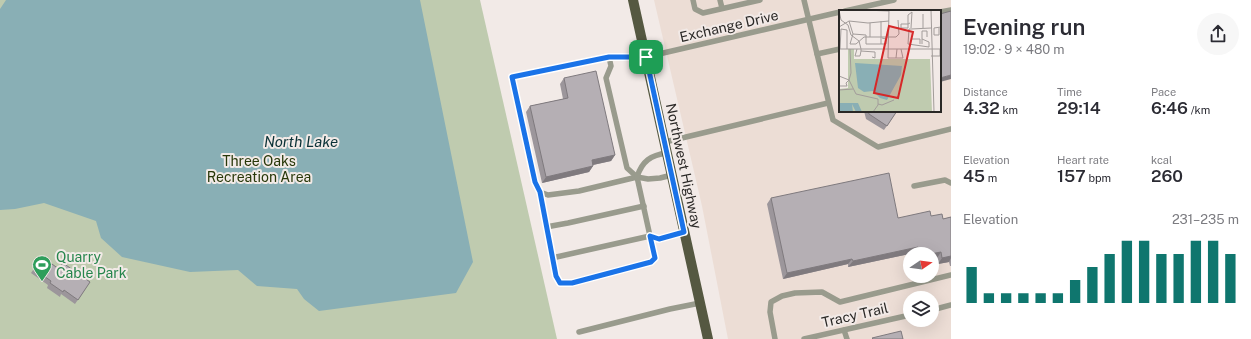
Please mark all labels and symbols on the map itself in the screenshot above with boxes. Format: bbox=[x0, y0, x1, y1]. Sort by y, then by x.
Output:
street label: Exchange Drive bbox=[678, 7, 780, 45]
inset map bbox=[839, 10, 941, 112]
pin bbox=[629, 40, 663, 74]
street label: Northwest Highway bbox=[663, 102, 705, 231]
water label: North Lake bbox=[264, 133, 338, 150]
park label: Three Oaks Recreation Area bbox=[207, 153, 311, 185]
north arrow bbox=[903, 247, 939, 283]
place label: Quarry Cable Park bbox=[56, 249, 127, 281]
sports icon: Quarry Cable Park bbox=[31, 254, 53, 282]
street label: Tracy Trail bbox=[820, 300, 890, 330]

